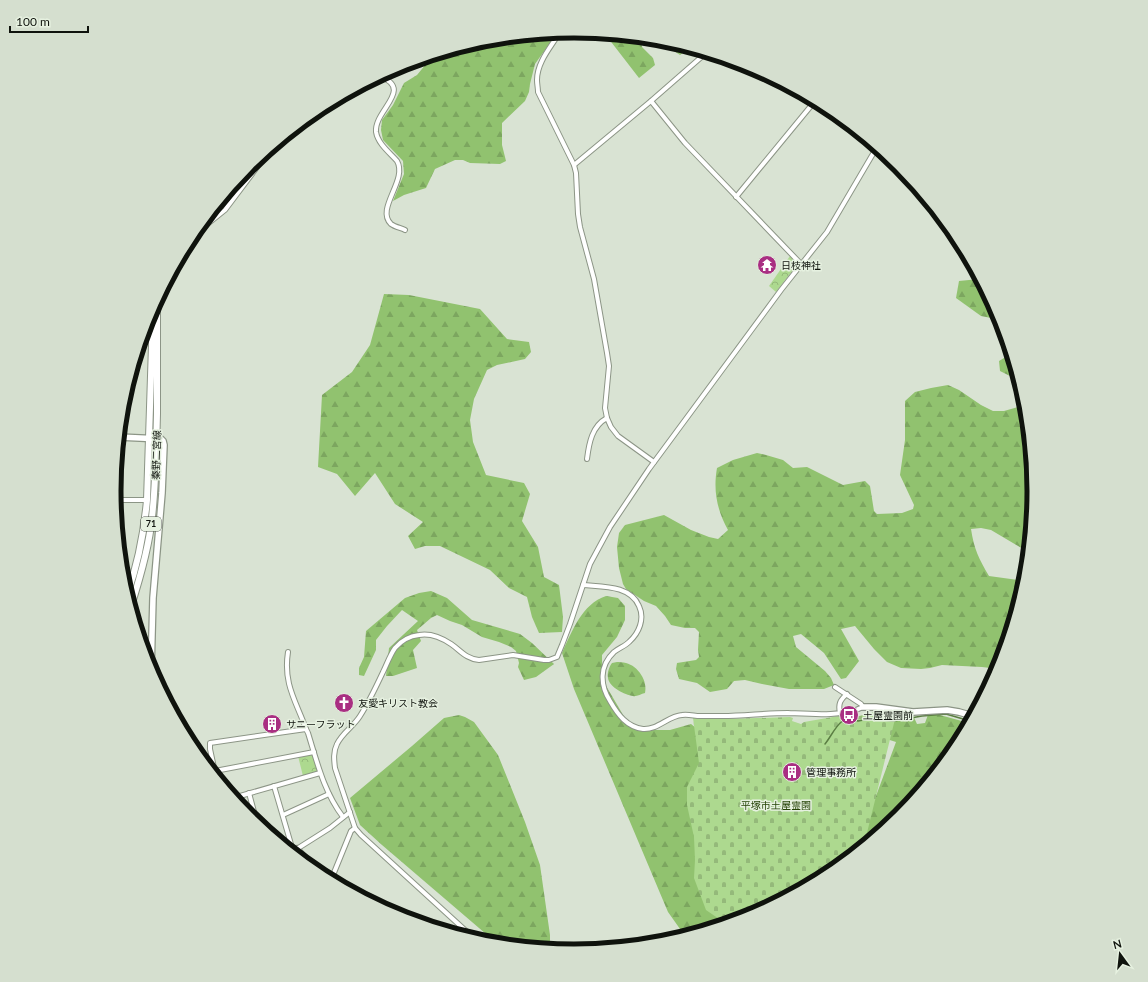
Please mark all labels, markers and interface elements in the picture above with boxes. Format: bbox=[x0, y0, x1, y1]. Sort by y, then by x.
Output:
scale bar bbox=[10, 8, 88, 34]
text: 100 m bbox=[16, 14, 50, 29]
temple icon: 日枝神社 bbox=[756, 254, 778, 276]
place label: 日枝神社 bbox=[781, 259, 821, 271]
street label: 秦野二宮線 bbox=[149, 430, 163, 480]
road number: 71 bbox=[141, 517, 161, 531]
church icon: 友愛キリスト教会 bbox=[333, 692, 355, 714]
place label: 友愛キリスト教会 bbox=[358, 697, 438, 709]
bus stop icon: 土屋霊園前 bbox=[838, 704, 860, 726]
place label: 土屋霊園前 bbox=[863, 709, 913, 721]
building icon: サニーフラット bbox=[261, 713, 283, 735]
place label: サニーフラット bbox=[286, 718, 355, 730]
building icon: 管理事務所 bbox=[781, 761, 803, 783]
place label: 管理事務所 bbox=[806, 766, 856, 778]
park label: 平塚市土屋霊園 bbox=[741, 799, 811, 811]
north arrow bbox=[1100, 934, 1140, 974]
text: N bbox=[1112, 936, 1123, 951]

